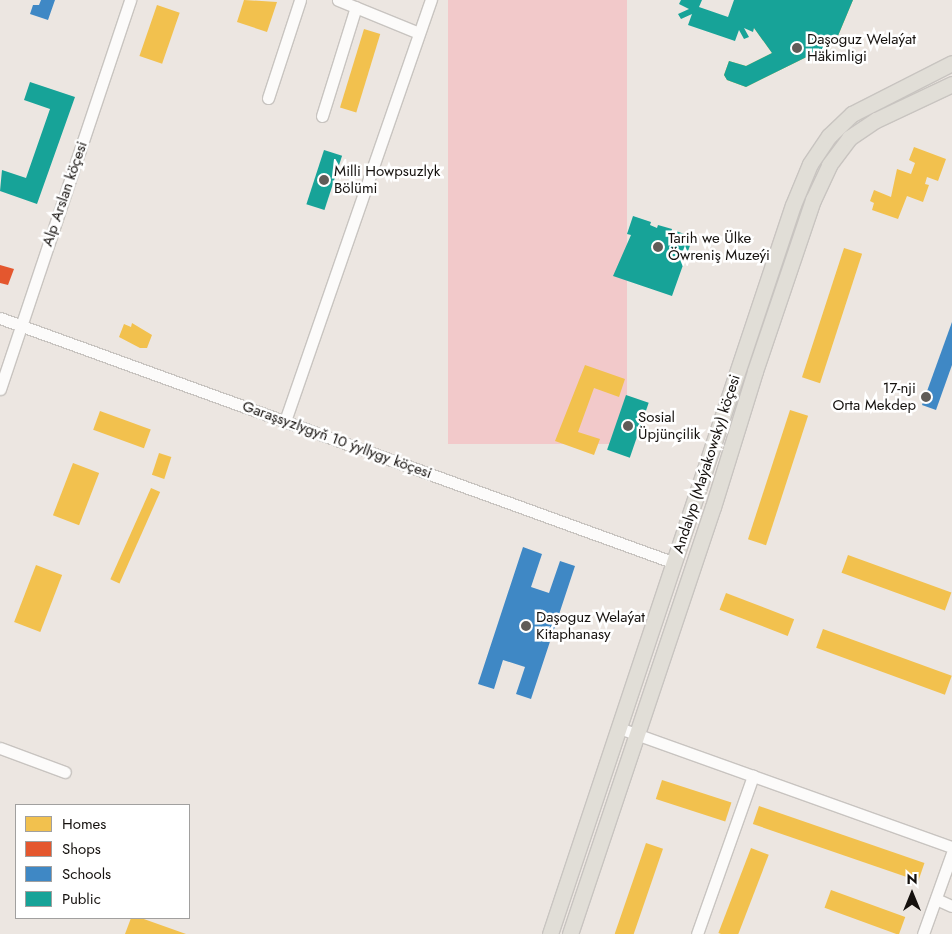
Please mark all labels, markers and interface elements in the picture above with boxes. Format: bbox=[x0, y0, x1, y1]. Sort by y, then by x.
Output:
place label: Daşoguz Welaýat Häkimligi bbox=[807, 30, 916, 65]
marker: Daşoguz Welaýat Häkimligi bbox=[791, 42, 803, 54]
street label: Alp Arslan köçesi bbox=[39, 139, 91, 249]
place label: Milli Howpsuzlyk Bölümi bbox=[334, 162, 440, 197]
marker: Milli Howpsuzlyk Bölümi bbox=[318, 174, 330, 186]
place label: Tarih we Ülke Öwreniş Muzeýi bbox=[668, 229, 770, 264]
marker: Tarih we Ülke Öwreniş Muzeýi bbox=[652, 241, 664, 253]
street label: Andalyp (Maýakowsky) köçesi bbox=[670, 372, 744, 556]
place label: 17-nji Orta Mekdep bbox=[832, 379, 916, 414]
marker: 17-nji Orta Mekdep bbox=[920, 391, 932, 403]
street label: Garaşsyzlygyň 10 ýyllygy köçesi bbox=[240, 397, 434, 483]
place label: Sosial Üpjünçilik bbox=[638, 408, 700, 443]
marker: Sosial Üpjünçilik bbox=[622, 420, 634, 432]
place label: Daşoguz Welaýat Kitaphanasy bbox=[536, 608, 645, 643]
marker: Daşoguz Welaýat Kitaphanasy bbox=[520, 620, 532, 632]
legend bbox=[15, 804, 190, 919]
text: Homes bbox=[62, 813, 106, 835]
text: Shops bbox=[62, 838, 101, 860]
text: Schools bbox=[62, 863, 111, 885]
north arrow bbox=[887, 869, 937, 919]
text: N bbox=[906, 869, 918, 889]
text: Public bbox=[62, 888, 101, 910]

